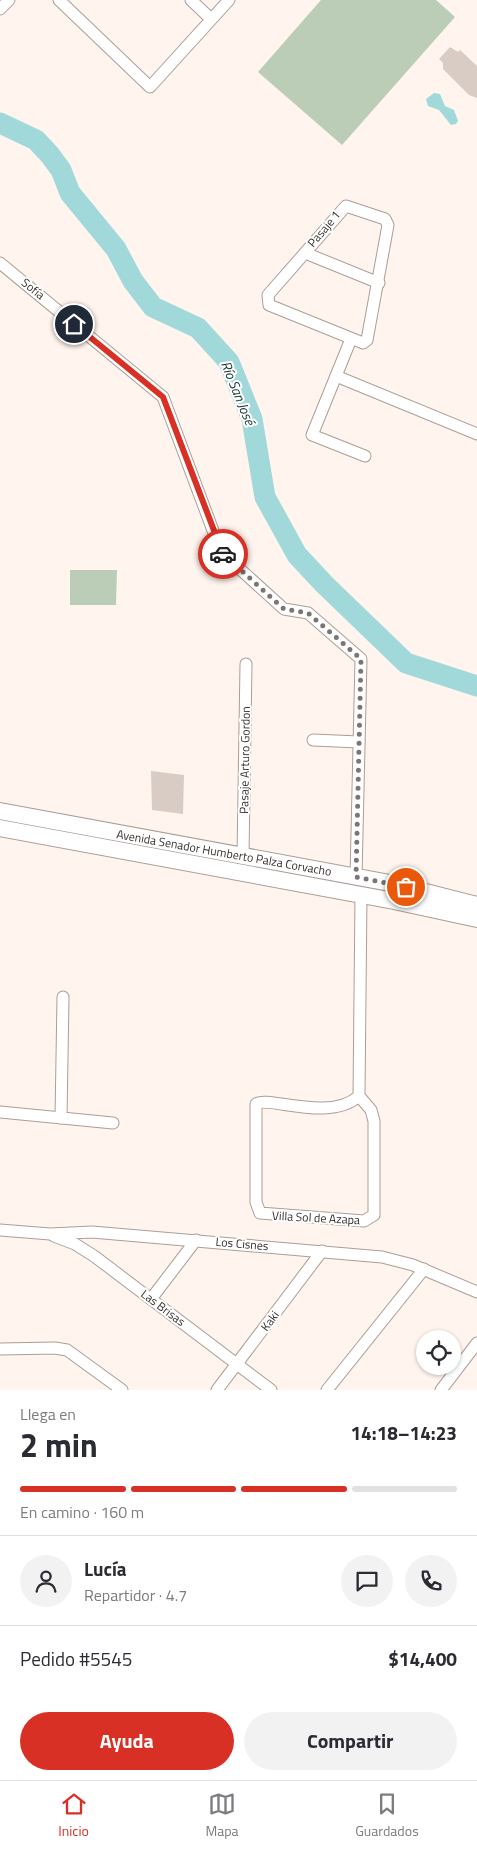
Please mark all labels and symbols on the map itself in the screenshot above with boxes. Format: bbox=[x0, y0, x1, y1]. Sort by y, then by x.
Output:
street label: Pasaje 1 bbox=[303, 206, 345, 251]
street label: Sofía bbox=[17, 273, 49, 304]
pin bbox=[53, 303, 95, 345]
water label: Río San José bbox=[216, 357, 261, 430]
courier bbox=[198, 529, 248, 579]
street label: Pasaje Arturo Gordon bbox=[234, 706, 255, 814]
street label: Avenida Senador Humberto Palza Corvacho bbox=[115, 824, 333, 881]
pin bbox=[385, 866, 427, 908]
street label: Villa Sol de Azapa bbox=[272, 1206, 361, 1229]
street label: Los Cisnes bbox=[215, 1232, 270, 1255]
street label: Las Brisas bbox=[137, 1285, 190, 1331]
street label: Kaki bbox=[256, 1307, 284, 1335]

